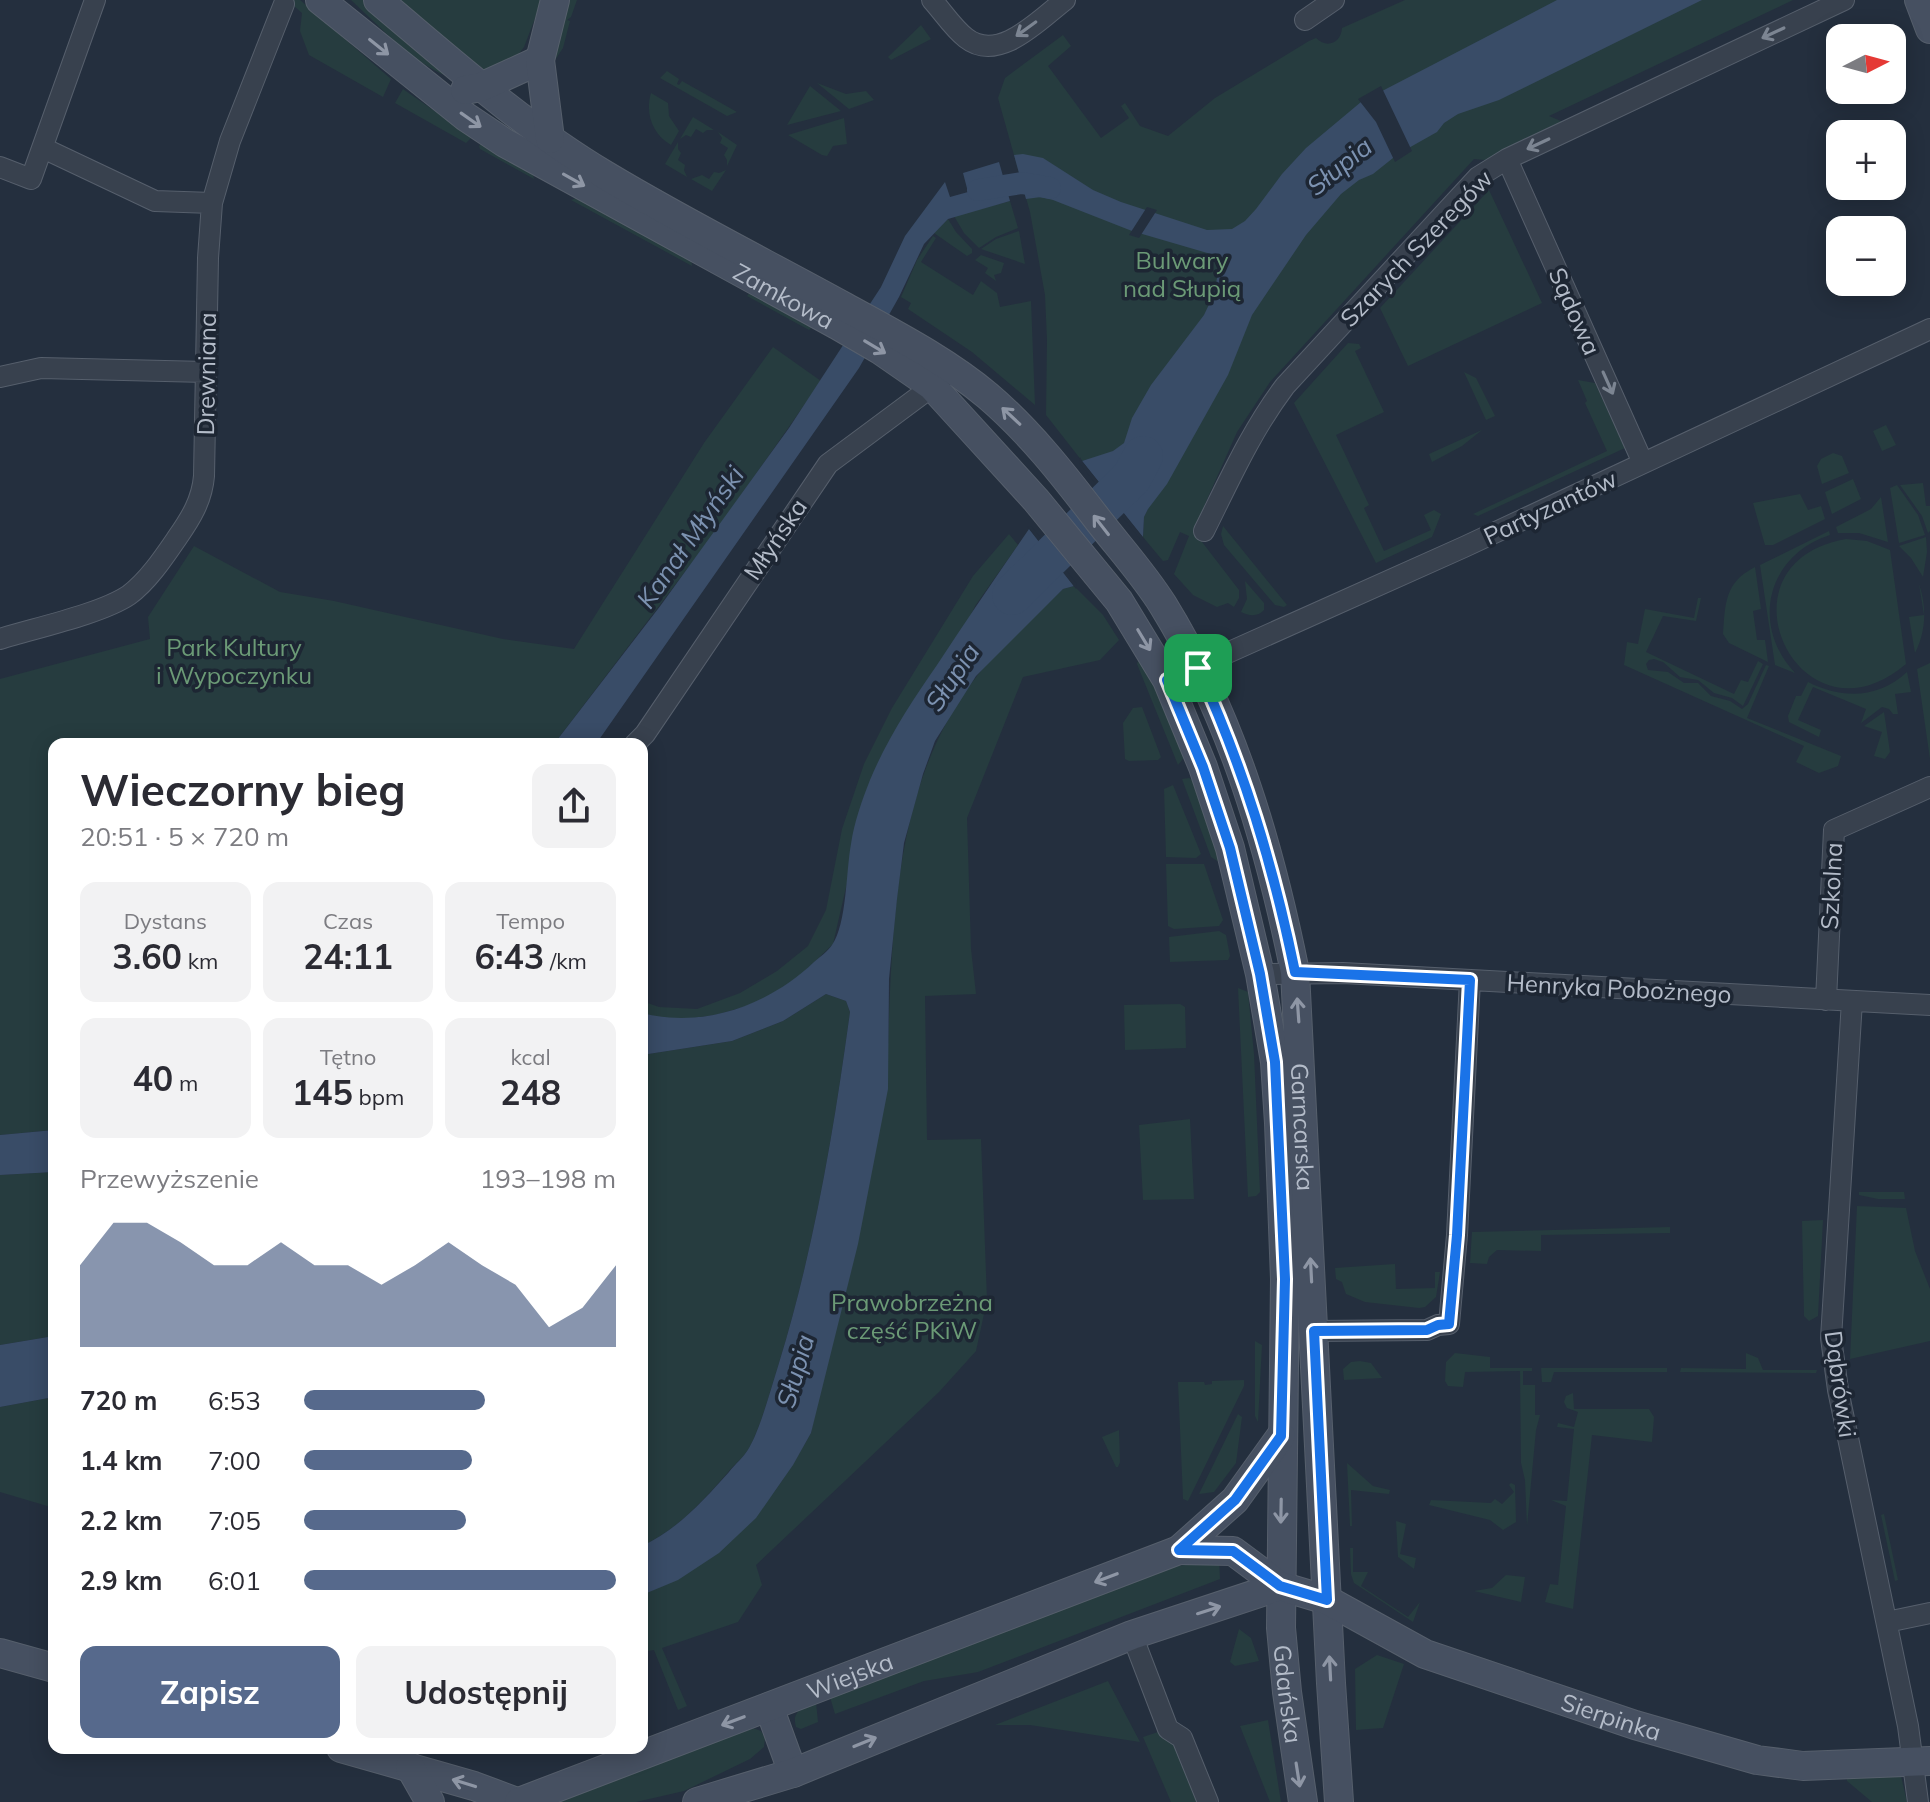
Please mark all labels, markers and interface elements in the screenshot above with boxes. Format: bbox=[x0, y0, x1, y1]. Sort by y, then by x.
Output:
one-way arrow bbox=[1016, 20, 1037, 37]
north arrow bbox=[1826, 24, 1906, 104]
map controls bbox=[1826, 24, 1906, 296]
one-way arrow bbox=[1762, 27, 1786, 42]
one-way arrow bbox=[368, 38, 389, 56]
one-way arrow bbox=[459, 112, 481, 128]
button: + bbox=[1826, 120, 1906, 200]
water label: Słupia bbox=[1300, 130, 1378, 202]
one-way arrow bbox=[1527, 137, 1551, 152]
street label: Szarych Szeregów bbox=[1333, 163, 1499, 333]
one-way arrow bbox=[562, 172, 585, 188]
button: − bbox=[1826, 216, 1906, 296]
park label: Bulwary nad Słupią bbox=[1123, 245, 1241, 303]
street label: Zamkowa bbox=[728, 256, 839, 336]
street label: Sądowa bbox=[1543, 263, 1607, 359]
street label: Drewniana bbox=[190, 312, 222, 436]
one-way arrow bbox=[863, 339, 886, 355]
one-way arrow bbox=[1601, 371, 1616, 395]
one-way arrow bbox=[1001, 408, 1021, 426]
water label: Kanał Młyński bbox=[629, 459, 752, 614]
street label: Partyzantów bbox=[1479, 463, 1621, 551]
street label: Młyńska bbox=[737, 493, 813, 585]
one-way arrow bbox=[1093, 514, 1110, 536]
one-way arrow bbox=[1137, 628, 1153, 651]
park label: Park Kultury i Wypoczynku bbox=[156, 632, 312, 690]
pin bbox=[1164, 634, 1232, 702]
water label: Słupia bbox=[917, 637, 987, 717]
icon: arrive bbox=[1176, 646, 1220, 690]
text: Wieczorny bieg bbox=[80, 762, 406, 817]
button: share bbox=[532, 764, 616, 848]
text: 20:51 · 5 × 720 m bbox=[80, 820, 289, 853]
street label: Szkolna bbox=[1814, 842, 1848, 930]
text: Dystans bbox=[124, 907, 207, 935]
text: Czas bbox=[323, 907, 373, 935]
text: Tempo bbox=[496, 907, 565, 935]
text: 3.60 bbox=[112, 935, 182, 978]
text: 24:11 bbox=[303, 935, 393, 978]
text: 6:43 bbox=[475, 935, 544, 978]
text: km bbox=[182, 947, 218, 975]
text: /km bbox=[544, 947, 587, 975]
street label: Henryka Pobożnego bbox=[1506, 967, 1732, 1009]
one-way arrow bbox=[1290, 997, 1305, 1024]
text: Tętno bbox=[320, 1043, 376, 1071]
text: kcal bbox=[511, 1043, 551, 1071]
text: 40 bbox=[132, 1057, 173, 1100]
street label: Garncarska bbox=[1285, 1062, 1321, 1192]
text: m bbox=[173, 1069, 198, 1097]
text: 145 bbox=[292, 1071, 353, 1114]
text: 248 bbox=[500, 1071, 561, 1114]
text: bpm bbox=[353, 1083, 404, 1111]
text: Przewyższenie bbox=[80, 1162, 259, 1195]
text: 193–198 m bbox=[480, 1162, 616, 1195]
one-way arrow bbox=[1304, 1257, 1319, 1284]
park label: Prawobrzeżna część PKiW bbox=[831, 1287, 993, 1345]
street label: Dąbrówki bbox=[1819, 1329, 1863, 1439]
water label: Słupia bbox=[769, 1331, 821, 1411]
text: 720 m bbox=[80, 1384, 157, 1417]
text: 6:53 bbox=[208, 1384, 261, 1417]
text: 1.4 km bbox=[80, 1444, 163, 1477]
text: 7:00 bbox=[208, 1444, 261, 1477]
one-way arrow bbox=[1273, 1497, 1288, 1524]
text: 2.2 km bbox=[80, 1504, 163, 1537]
text: 7:05 bbox=[208, 1504, 261, 1537]
text: 2.9 km bbox=[80, 1564, 163, 1597]
text: 6:01 bbox=[208, 1564, 261, 1597]
one-way arrow bbox=[1094, 1572, 1119, 1586]
one-way arrow bbox=[1196, 1602, 1222, 1617]
street label: Gdańska bbox=[1268, 1643, 1309, 1745]
button: Zapisz bbox=[80, 1646, 340, 1738]
button: Udostępnij bbox=[356, 1646, 616, 1738]
street label: Wiejska bbox=[802, 1646, 897, 1706]
one-way arrow bbox=[1322, 1655, 1337, 1682]
street label: Sierpinka bbox=[1557, 1686, 1665, 1747]
one-way arrow bbox=[721, 1715, 746, 1729]
one-way arrow bbox=[852, 1734, 877, 1749]
one-way arrow bbox=[1291, 1761, 1306, 1787]
one-way arrow bbox=[452, 1775, 477, 1789]

